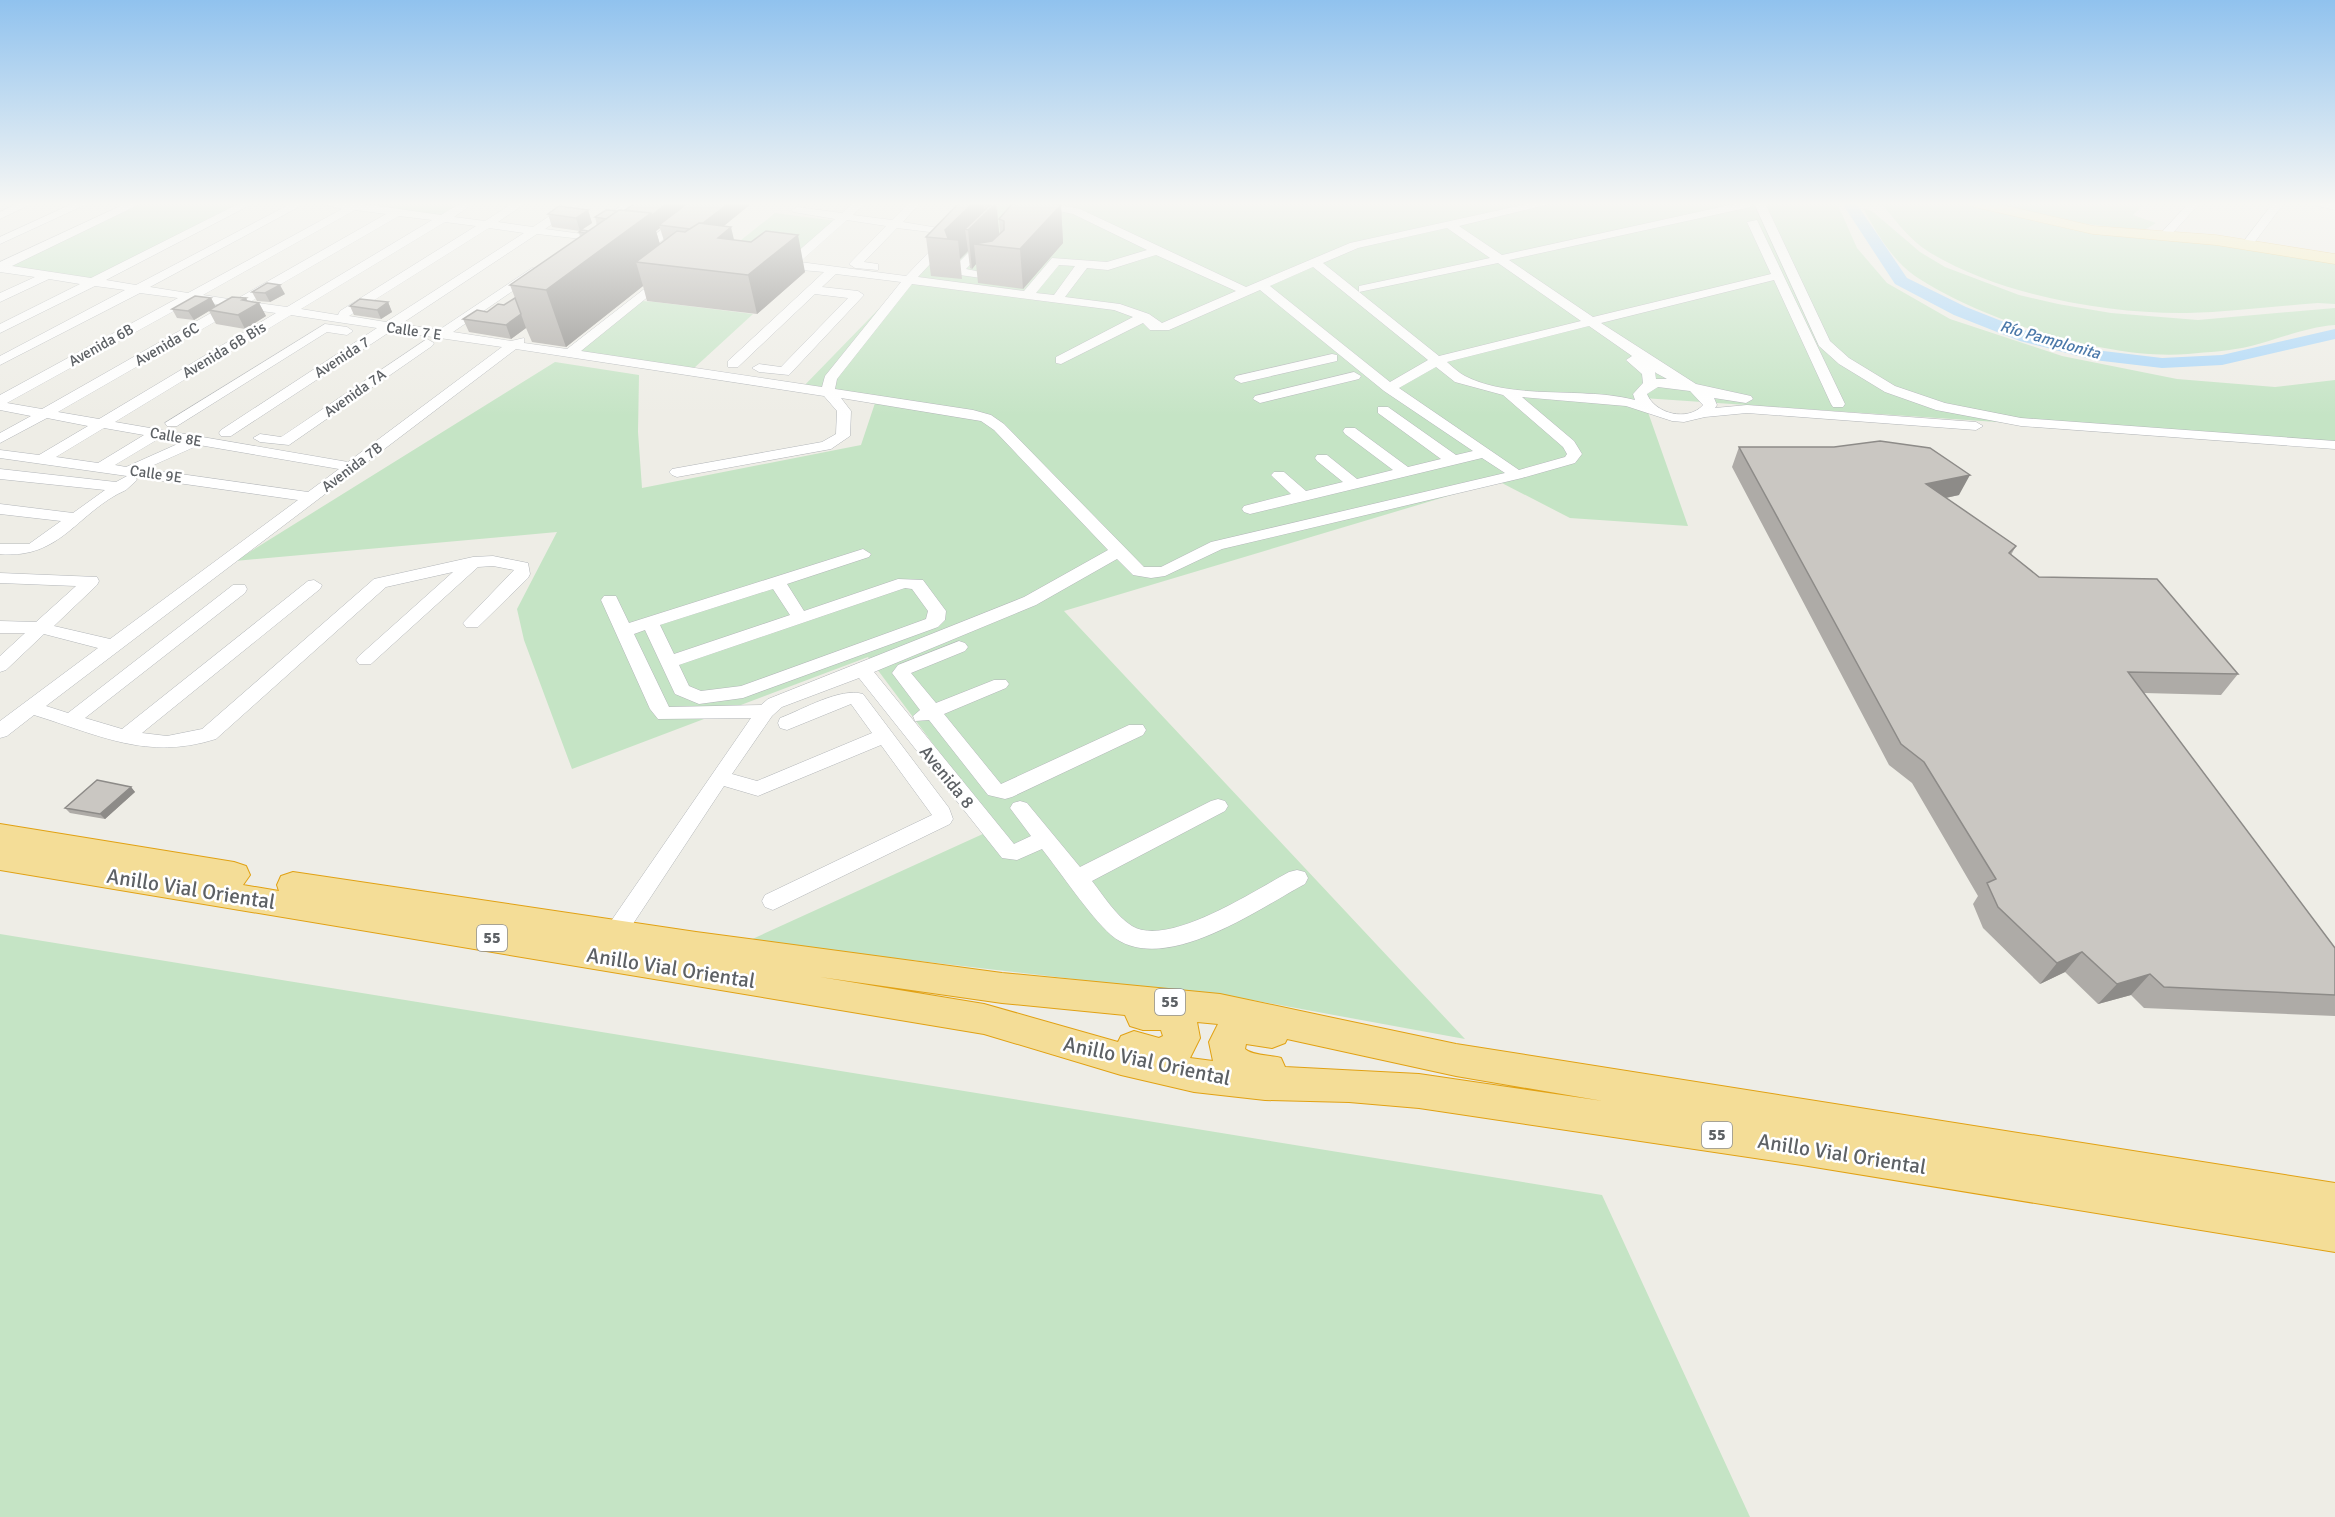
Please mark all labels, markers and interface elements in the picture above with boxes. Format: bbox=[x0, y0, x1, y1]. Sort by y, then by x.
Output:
water label: Río Pamplonita bbox=[1998, 316, 2103, 364]
street label: Avenida 6C bbox=[132, 318, 202, 370]
street label: Avenida 6B Bis bbox=[179, 318, 269, 382]
street label: Calle 7 E bbox=[385, 318, 443, 344]
street label: Avenida 6B bbox=[65, 320, 137, 370]
street label: Avenida 7 bbox=[311, 332, 373, 382]
street label: Avenida 7A bbox=[321, 365, 389, 421]
street label: Calle 8E bbox=[149, 424, 203, 450]
street label: Avenida 7B bbox=[318, 438, 386, 496]
street label: Calle 9E bbox=[129, 461, 183, 487]
street label: Avenida 8 bbox=[915, 741, 979, 813]
street label: Anillo Vial Oriental bbox=[105, 863, 277, 915]
road number: 55 bbox=[477, 925, 507, 951]
street label: Anillo Vial Oriental bbox=[585, 942, 757, 994]
road number: 55 bbox=[1155, 989, 1185, 1015]
street label: Anillo Vial Oriental bbox=[1061, 1031, 1233, 1091]
road number: 55 bbox=[1702, 1122, 1732, 1148]
street label: Anillo Vial Oriental bbox=[1756, 1128, 1928, 1180]

